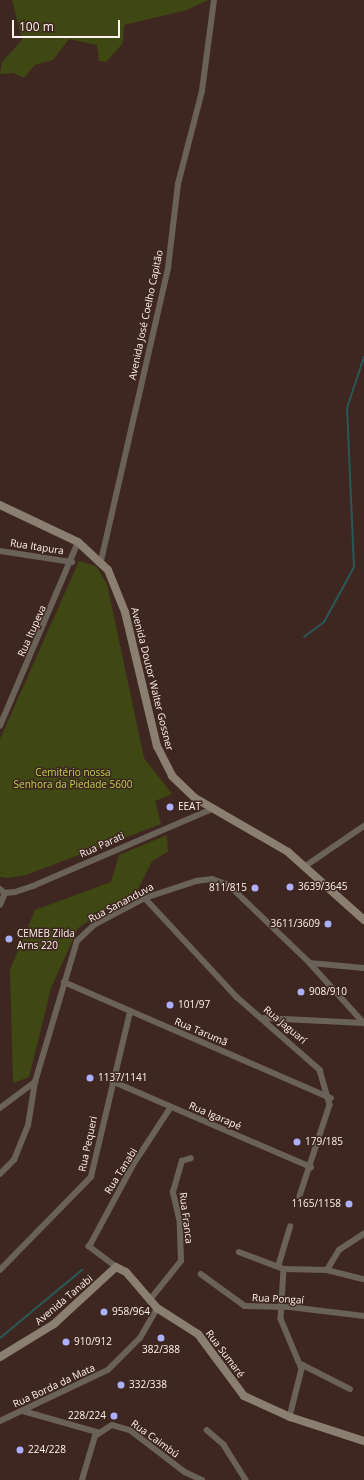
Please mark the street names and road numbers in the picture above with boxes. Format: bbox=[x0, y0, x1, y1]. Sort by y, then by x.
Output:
street label: Avenida José Coelho Capitão bbox=[126, 249, 166, 381]
street label: Rua Itapura bbox=[9, 537, 65, 557]
street label: Rua Itupeva bbox=[15, 603, 49, 659]
street label: Avenida Doutor Walter Gossner bbox=[128, 606, 176, 752]
street label: Rua Parati bbox=[78, 830, 126, 860]
street label: Rua Sananduva bbox=[86, 881, 156, 925]
street label: Rua Jaguarí bbox=[261, 1004, 309, 1046]
street label: Rua Tarumã bbox=[173, 1015, 229, 1049]
street label: Rua Igarapé bbox=[187, 1100, 243, 1132]
street label: Rua Pequeri bbox=[76, 1115, 100, 1173]
street label: Rua Tanabi bbox=[102, 1146, 140, 1196]
street label: Rua Franca bbox=[177, 1192, 195, 1244]
street label: Avenida Tanabi bbox=[33, 1273, 95, 1327]
street label: Rua Pongaí bbox=[252, 1292, 304, 1306]
street label: Rua Sumaré bbox=[203, 1328, 247, 1380]
street label: Rua Borda da Mata bbox=[11, 1362, 97, 1410]
street label: Rua Caimbú bbox=[129, 1418, 181, 1460]

